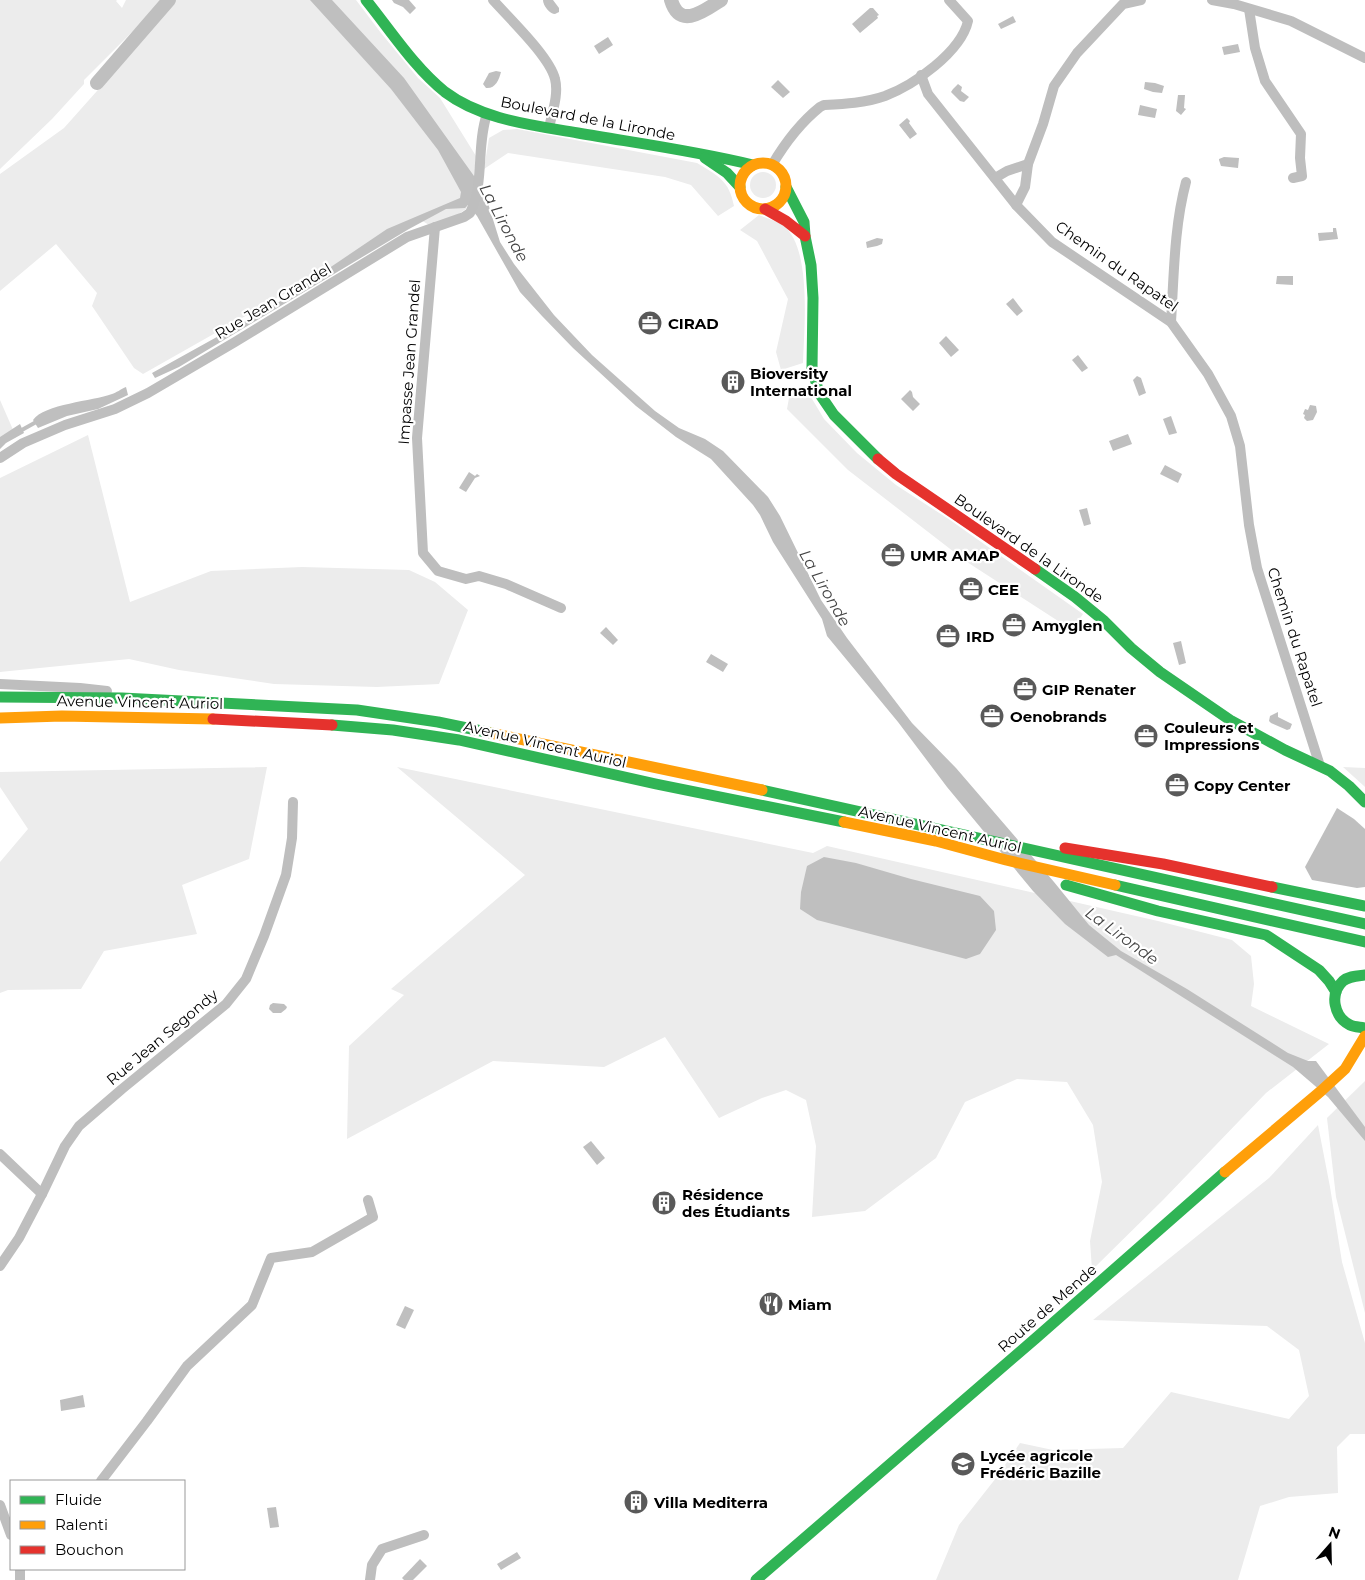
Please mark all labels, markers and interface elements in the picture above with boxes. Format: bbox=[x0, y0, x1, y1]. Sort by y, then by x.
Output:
street label: Boulevard de la Lironde bbox=[499, 92, 677, 144]
water label: La Lironde bbox=[476, 181, 532, 265]
street label: Chemin du Rapatel bbox=[1052, 216, 1182, 316]
street label: Rue Jean Grandel bbox=[211, 259, 335, 343]
street label: Impasse Jean Grandel bbox=[394, 279, 424, 445]
office icon: CIRAD bbox=[637, 310, 663, 336]
place label: CIRAD bbox=[668, 314, 719, 333]
place label: Bioversity International bbox=[750, 364, 852, 400]
building icon: Bioversity International bbox=[720, 369, 746, 395]
street label: Boulevard de la Lironde bbox=[951, 489, 1107, 607]
office icon: UMR AMAP bbox=[880, 542, 906, 568]
water label: La Lironde bbox=[795, 546, 855, 630]
place label: UMR AMAP bbox=[910, 546, 1000, 565]
street label: Chemin du Rapatel bbox=[1263, 565, 1327, 709]
office icon: CEE bbox=[958, 576, 984, 602]
place label: CEE bbox=[988, 580, 1019, 599]
office icon: Amyglen bbox=[1001, 612, 1027, 638]
place label: Amyglen bbox=[1031, 616, 1103, 635]
office icon: IRD bbox=[935, 623, 961, 649]
place label: IRD bbox=[966, 627, 994, 646]
office icon: GIP Renater bbox=[1012, 676, 1038, 702]
place label: GIP Renater bbox=[1042, 680, 1137, 699]
street label: Avenue Vincent Auriol bbox=[57, 691, 223, 713]
office icon: Oenobrands bbox=[979, 703, 1005, 729]
place label: Oenobrands bbox=[1010, 707, 1107, 726]
street label: Avenue Vincent Auriol bbox=[462, 716, 628, 772]
place label: Couleurs et Impressions bbox=[1164, 718, 1259, 754]
office icon: Couleurs et Impressions bbox=[1133, 723, 1159, 749]
office icon: Copy Center bbox=[1164, 772, 1190, 798]
place label: Copy Center bbox=[1194, 776, 1291, 795]
street label: Avenue Vincent Auriol bbox=[857, 801, 1023, 857]
water label: La Lironde bbox=[1082, 903, 1162, 969]
street label: Rue Jean Segondy bbox=[102, 984, 222, 1089]
place label: Résidence des Étudiants bbox=[682, 1185, 790, 1221]
building icon: Résidence des Étudiants bbox=[651, 1190, 677, 1216]
street label: Route de Mende bbox=[994, 1260, 1100, 1356]
restaurant icon: Miam bbox=[758, 1291, 784, 1317]
place label: Miam bbox=[788, 1295, 832, 1314]
place label: Lycée agricole Frédéric Bazille bbox=[980, 1446, 1101, 1482]
school or university icon: Lycée agricole Frédéric Bazille bbox=[950, 1451, 976, 1477]
legend bbox=[10, 1480, 185, 1570]
building icon: Villa Mediterra bbox=[623, 1489, 649, 1515]
text: Fluide bbox=[55, 1490, 102, 1509]
place label: Villa Mediterra bbox=[653, 1493, 768, 1512]
text: Ralenti bbox=[55, 1515, 108, 1534]
north arrow bbox=[1305, 1520, 1355, 1570]
text: N bbox=[1326, 1522, 1343, 1543]
text: Bouchon bbox=[55, 1540, 124, 1559]

